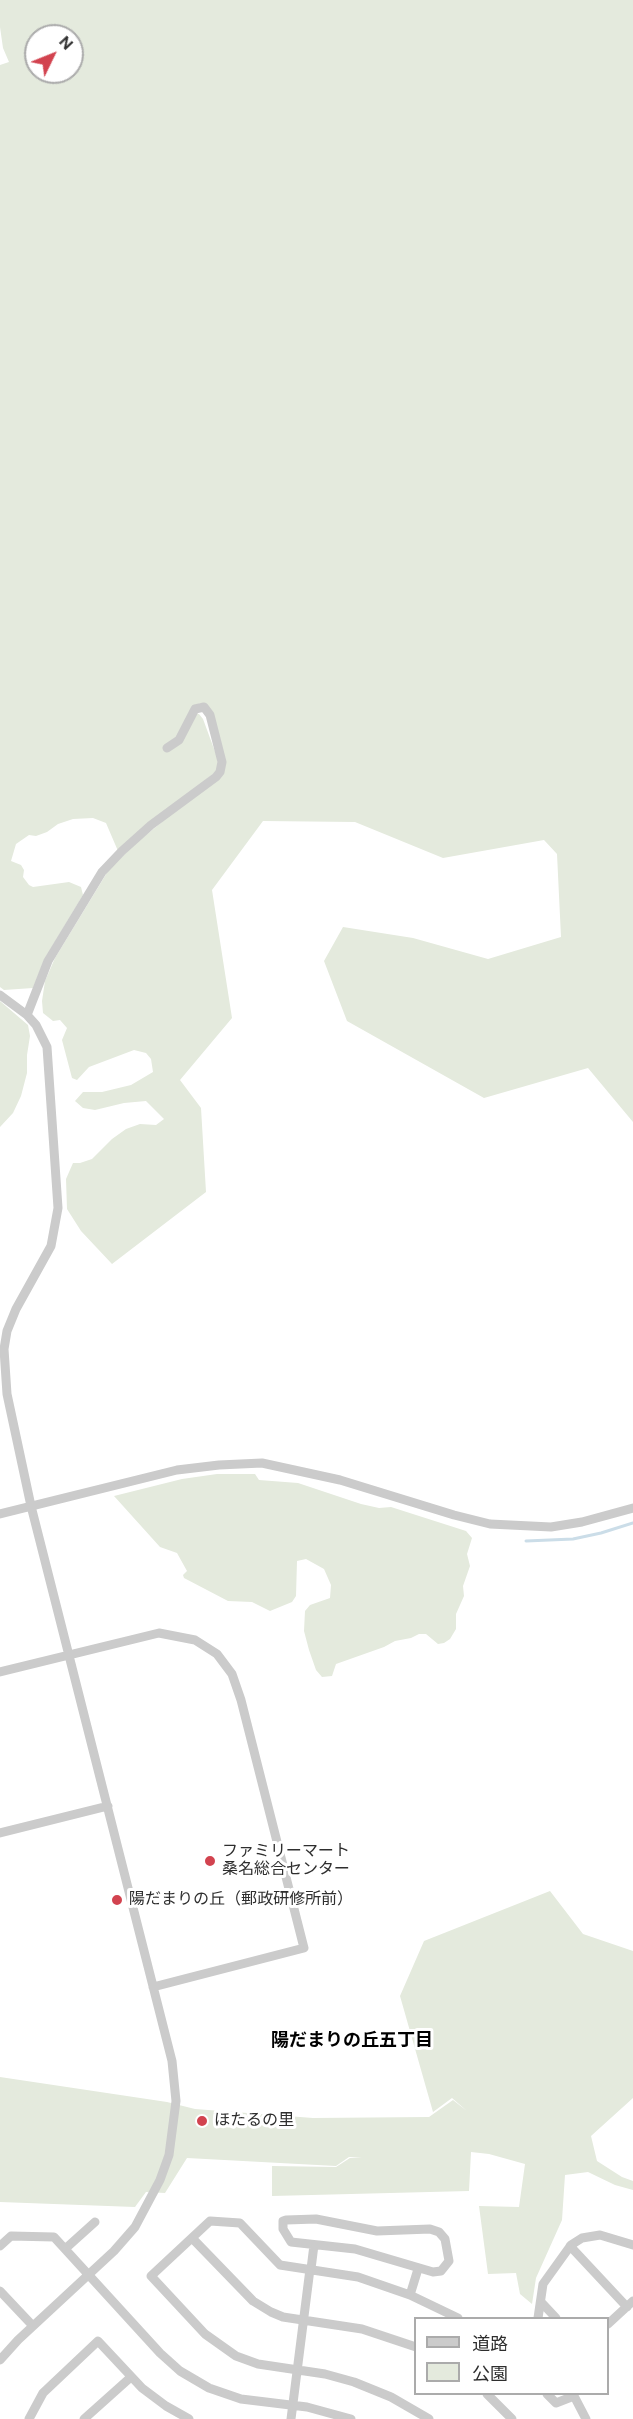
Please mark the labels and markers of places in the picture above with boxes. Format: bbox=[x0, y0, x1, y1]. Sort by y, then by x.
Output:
place label: ファミリーマート 桑名総合センター bbox=[222, 1842, 350, 1880]
marker: ファミリーマート 桑名総合センター bbox=[203, 1854, 217, 1868]
place label: 陽だまりの丘（郵政研修所前） bbox=[129, 1890, 353, 1910]
marker: 陽だまりの丘（郵政研修所前） bbox=[110, 1893, 124, 1907]
place label: ほたるの里 bbox=[214, 2111, 294, 2131]
marker: ほたるの里 bbox=[195, 2114, 209, 2128]

